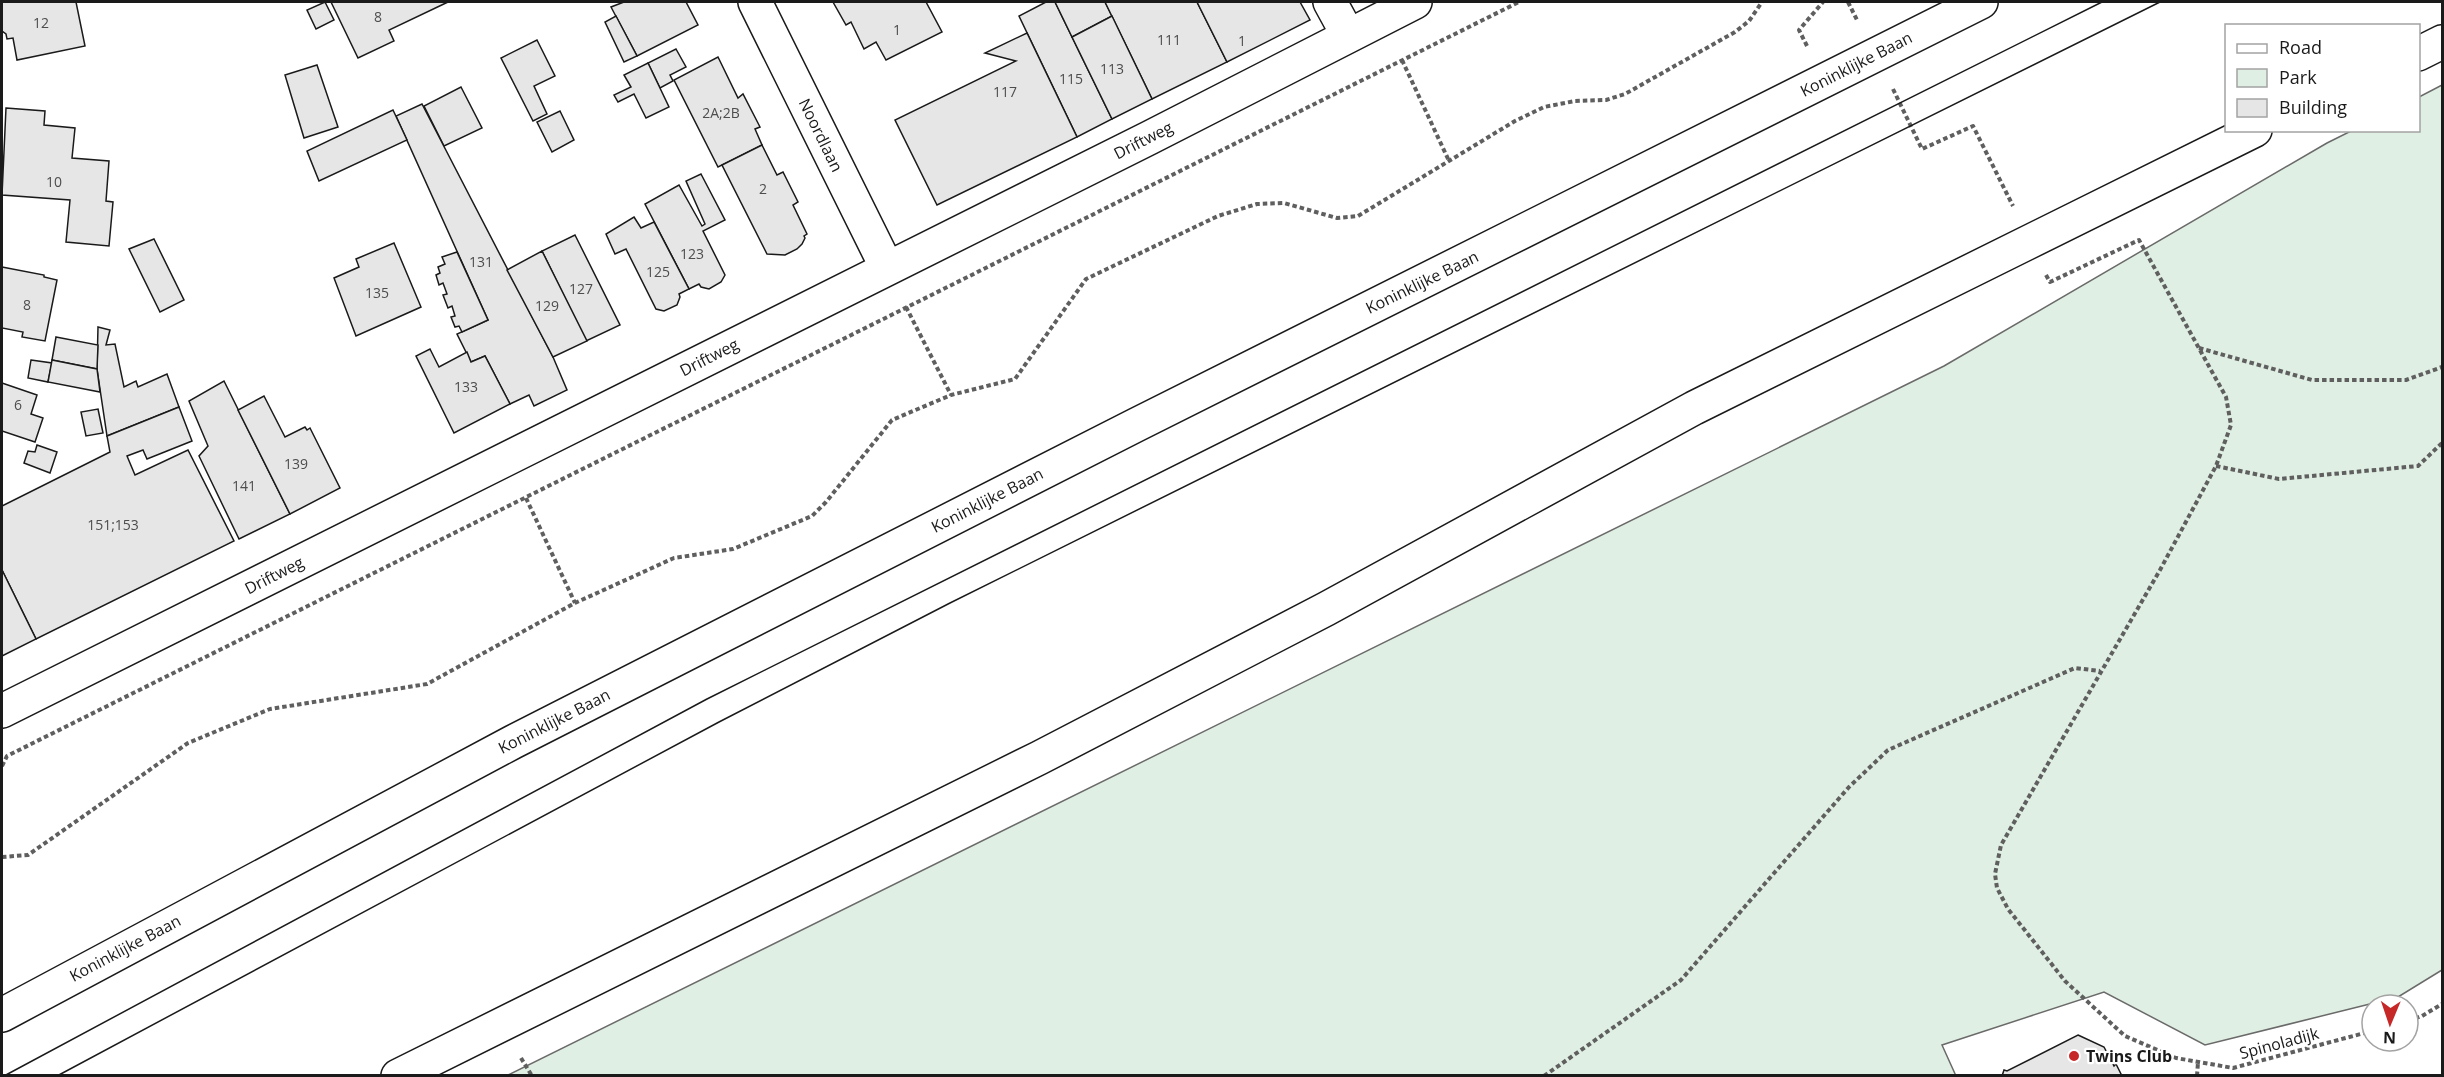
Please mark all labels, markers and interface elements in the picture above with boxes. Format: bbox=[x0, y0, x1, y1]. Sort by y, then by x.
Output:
house number: 8 bbox=[374, 7, 382, 26]
house number: 12 bbox=[33, 13, 49, 32]
house number: 1 bbox=[893, 20, 901, 39]
legend bbox=[2225, 24, 2420, 132]
street label: Koninklijke Baan bbox=[1796, 26, 1916, 102]
house number: 111 bbox=[1157, 30, 1181, 49]
house number: 1 bbox=[1238, 31, 1246, 50]
text: Road bbox=[2279, 35, 2322, 59]
house number: 113 bbox=[1100, 59, 1124, 78]
text: Park bbox=[2279, 65, 2317, 89]
house number: 115 bbox=[1059, 69, 1083, 88]
house number: 117 bbox=[993, 82, 1017, 101]
street label: Noordlaan bbox=[794, 95, 848, 175]
text: Building bbox=[2279, 95, 2347, 119]
house number: 2A;2B bbox=[702, 103, 740, 122]
street label: Driftweg bbox=[1110, 116, 1176, 164]
house number: 10 bbox=[46, 172, 62, 191]
house number: 2 bbox=[759, 179, 767, 198]
house number: 123 bbox=[680, 244, 704, 263]
street label: Koninklijke Baan bbox=[1362, 245, 1482, 319]
house number: 131 bbox=[469, 252, 493, 271]
house number: 125 bbox=[646, 262, 670, 281]
house number: 127 bbox=[569, 279, 593, 298]
house number: 135 bbox=[365, 283, 389, 302]
house number: 8 bbox=[23, 295, 31, 314]
house number: 129 bbox=[535, 296, 559, 315]
street label: Driftweg bbox=[676, 333, 742, 381]
house number: 133 bbox=[454, 377, 478, 396]
house number: 6 bbox=[14, 395, 22, 414]
house number: 139 bbox=[284, 454, 308, 473]
street label: Koninklijke Baan bbox=[927, 462, 1047, 538]
house number: 141 bbox=[232, 476, 256, 495]
house number: 151;153 bbox=[87, 515, 139, 534]
street label: Driftweg bbox=[241, 551, 307, 599]
street label: Koninklijke Baan bbox=[494, 683, 614, 759]
street label: Koninklijke Baan bbox=[65, 909, 185, 987]
north arrow bbox=[2360, 993, 2420, 1053]
street label: Spinoladijk bbox=[2237, 1022, 2322, 1064]
text: N bbox=[2383, 1027, 2396, 1049]
place label: Twins Club bbox=[2086, 1045, 2172, 1067]
marker: Twins Club bbox=[2067, 1049, 2081, 1063]

